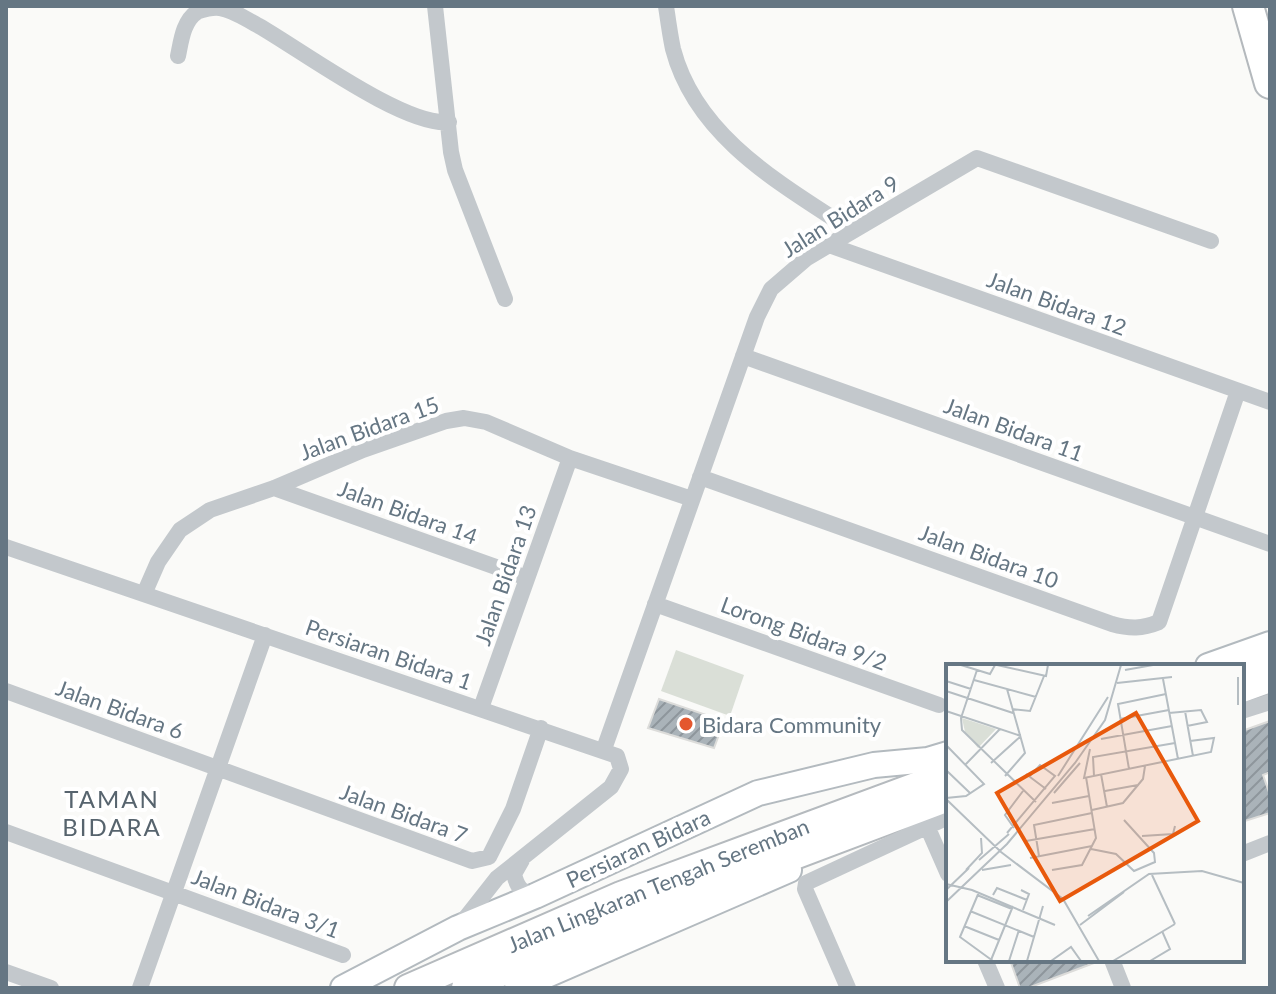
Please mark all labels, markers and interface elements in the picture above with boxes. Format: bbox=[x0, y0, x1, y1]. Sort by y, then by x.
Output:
street label: Jalan Bidara 9 bbox=[776, 169, 904, 263]
street label: Jalan Bidara 12 bbox=[984, 265, 1130, 341]
street label: Jalan Bidara 15 bbox=[296, 390, 442, 466]
street label: Jalan Bidara 11 bbox=[941, 391, 1087, 467]
street label: Jalan Bidara 14 bbox=[335, 474, 482, 550]
street label: Jalan Bidara 13 bbox=[468, 501, 542, 649]
street label: Jalan Bidara 10 bbox=[916, 518, 1063, 594]
street label: Lorong Bidara 9/2 bbox=[717, 590, 891, 676]
street label: Persiaran Bidara 1 bbox=[302, 613, 476, 695]
inset map bbox=[946, 664, 1244, 962]
street label: Jalan Bidara 6 bbox=[53, 673, 187, 745]
place label: Bidara Community bbox=[702, 711, 882, 738]
marker: Bidara Community bbox=[677, 715, 695, 733]
street label: Jalan Bidara 7 bbox=[337, 777, 471, 849]
district label: TAMAN BIDARA bbox=[62, 784, 162, 841]
street label: Persiaran Bidara bbox=[562, 803, 714, 893]
street label: Jalan Lingkaran Tengah Seremban bbox=[503, 812, 813, 958]
street label: Jalan Bidara 3/1 bbox=[188, 862, 344, 944]

